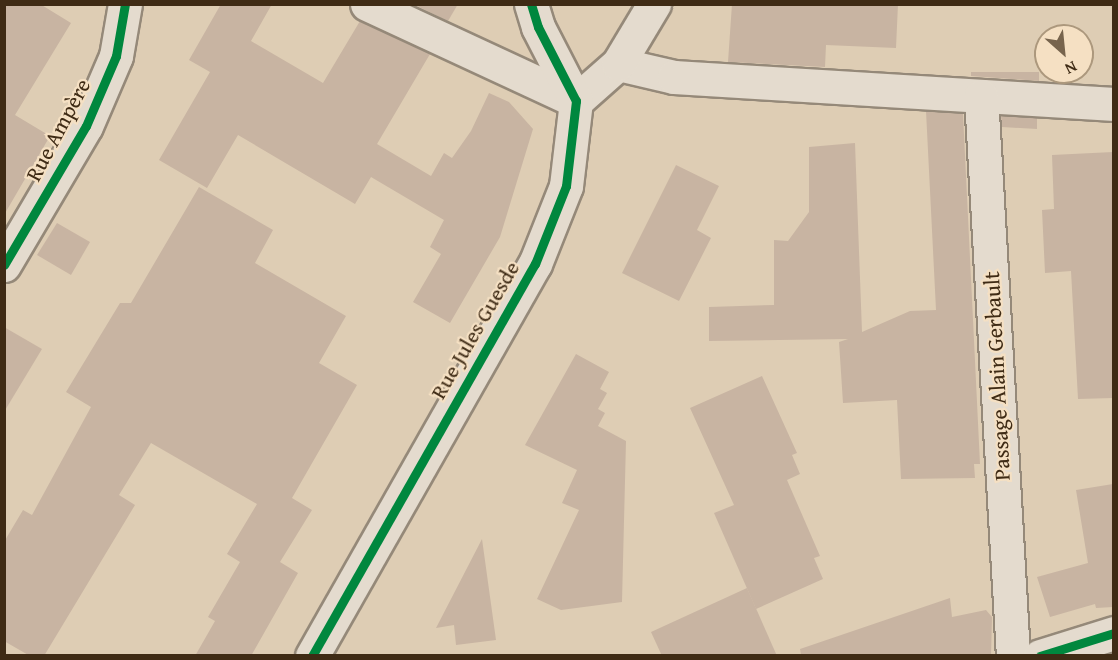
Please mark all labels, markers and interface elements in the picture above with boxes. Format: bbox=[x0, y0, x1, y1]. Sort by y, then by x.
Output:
north arrow bbox=[1034, 24, 1094, 84]
text: N bbox=[1061, 55, 1081, 81]
street label: Rue Ampère bbox=[20, 74, 96, 186]
street label: Rue Jules Guesde bbox=[425, 256, 525, 404]
street label: Passage Alain Gerbault bbox=[978, 271, 1016, 481]

